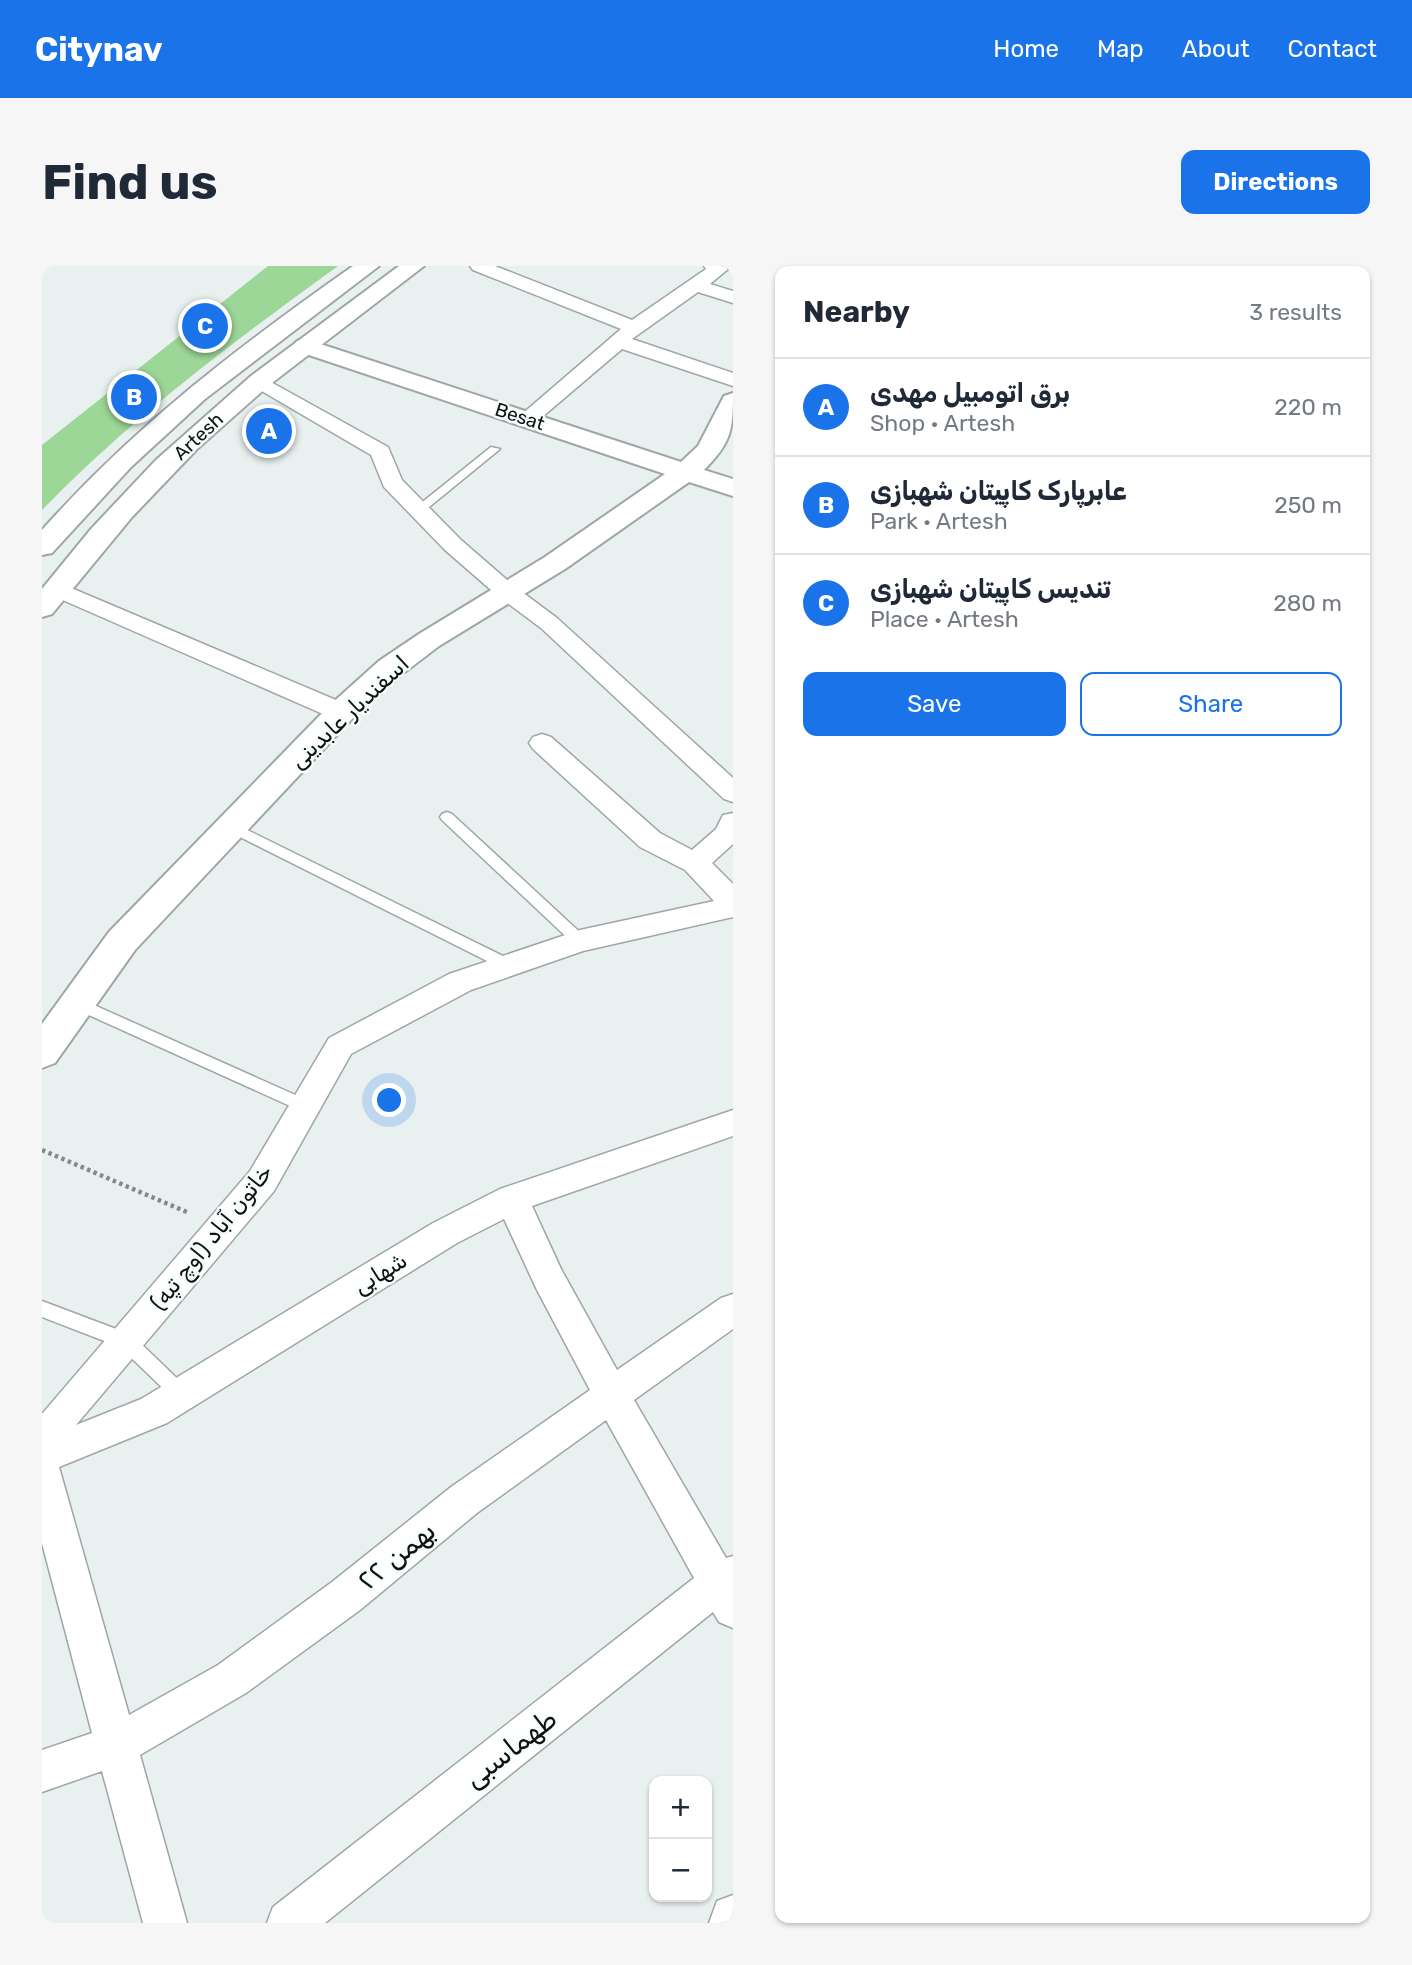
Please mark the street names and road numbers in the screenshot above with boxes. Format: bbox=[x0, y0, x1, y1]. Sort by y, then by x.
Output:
street label: Besat bbox=[492, 398, 548, 435]
street label: Artesh bbox=[169, 408, 228, 465]
street label: اسفندیار عابدینی bbox=[283, 649, 415, 775]
street label: خاتون آباد (اوچ تپه) bbox=[144, 1159, 280, 1317]
street label: شهابی bbox=[348, 1246, 412, 1300]
street label: ۲۲ بهمن bbox=[351, 1514, 442, 1597]
street label: طهماسبی bbox=[457, 1702, 563, 1795]

